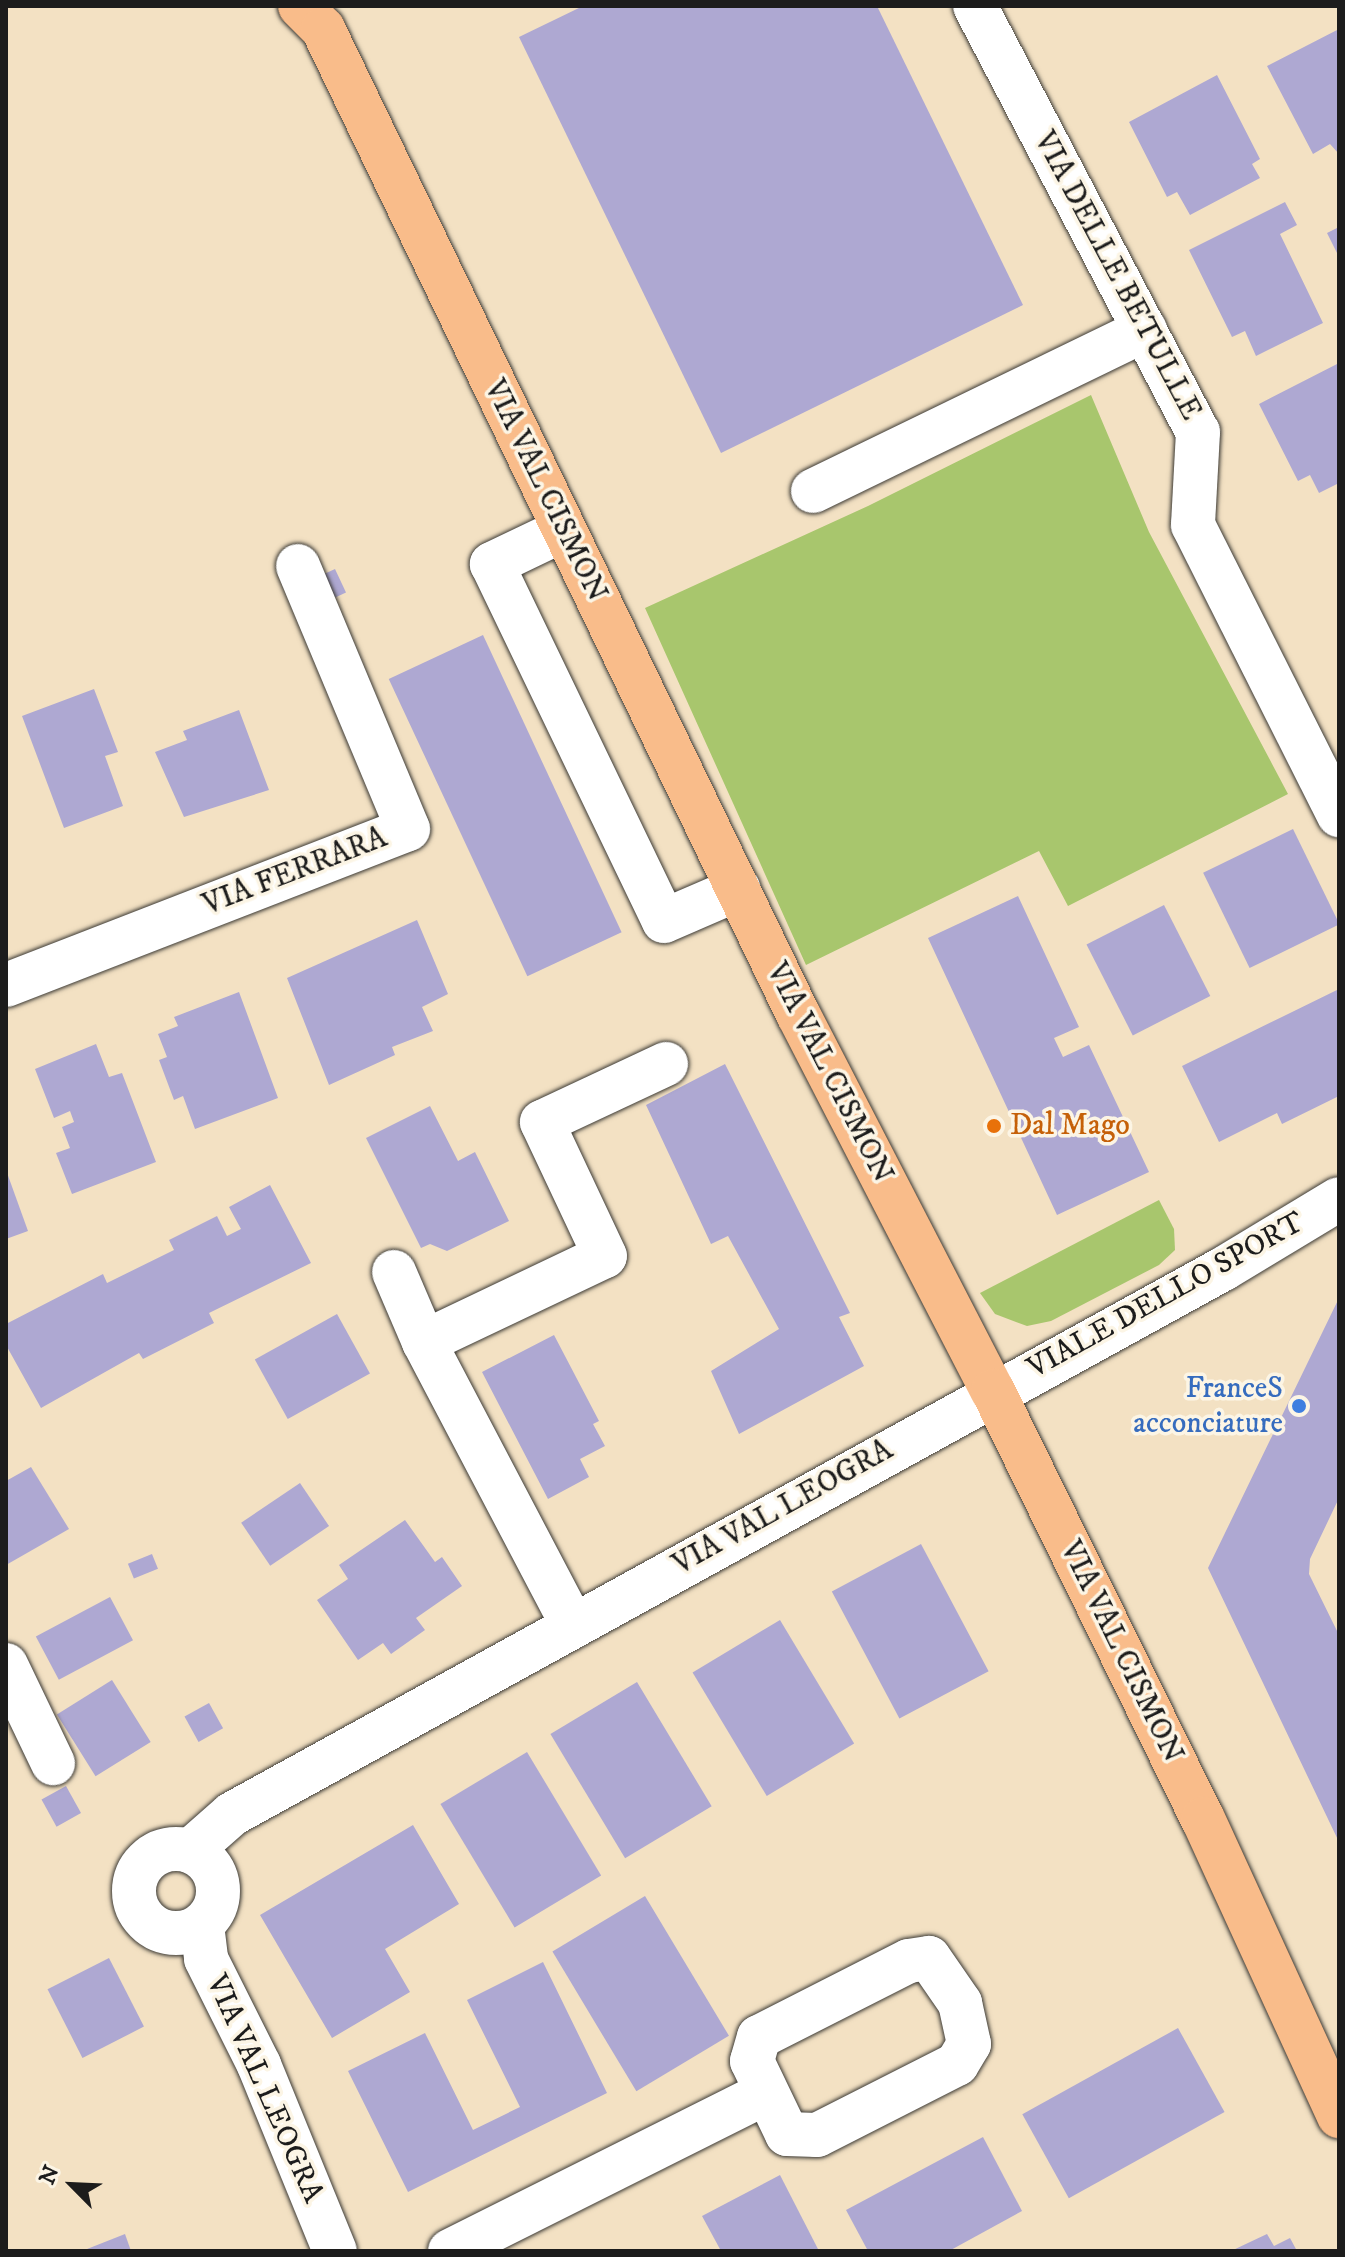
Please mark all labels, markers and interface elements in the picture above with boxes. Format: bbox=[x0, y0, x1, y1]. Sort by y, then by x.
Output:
street label: VIA DELLE BETULLE bbox=[1026, 126, 1208, 426]
street label: VIA VAL CISMON bbox=[476, 374, 614, 608]
street label: VIA FERRARA bbox=[198, 820, 392, 924]
street label: VIA VAL CISMON bbox=[758, 957, 900, 1189]
place label: Dal Mago bbox=[1010, 1108, 1130, 1144]
marker: Dal Mago bbox=[985, 1117, 1003, 1135]
street label: VIALE DELLO SPORT bbox=[1021, 1205, 1311, 1387]
place label: FranceS acconciature bbox=[1133, 1371, 1283, 1442]
marker: FranceS acconciature bbox=[1290, 1397, 1308, 1415]
street label: VIA VAL LEOGRA bbox=[667, 1433, 899, 1583]
street label: VIA VAL CISMON bbox=[1052, 1535, 1190, 1769]
street label: VIA VAL LEOGRA bbox=[198, 1969, 330, 2209]
north arrow bbox=[32, 2145, 112, 2225]
text: N bbox=[34, 2161, 66, 2189]

